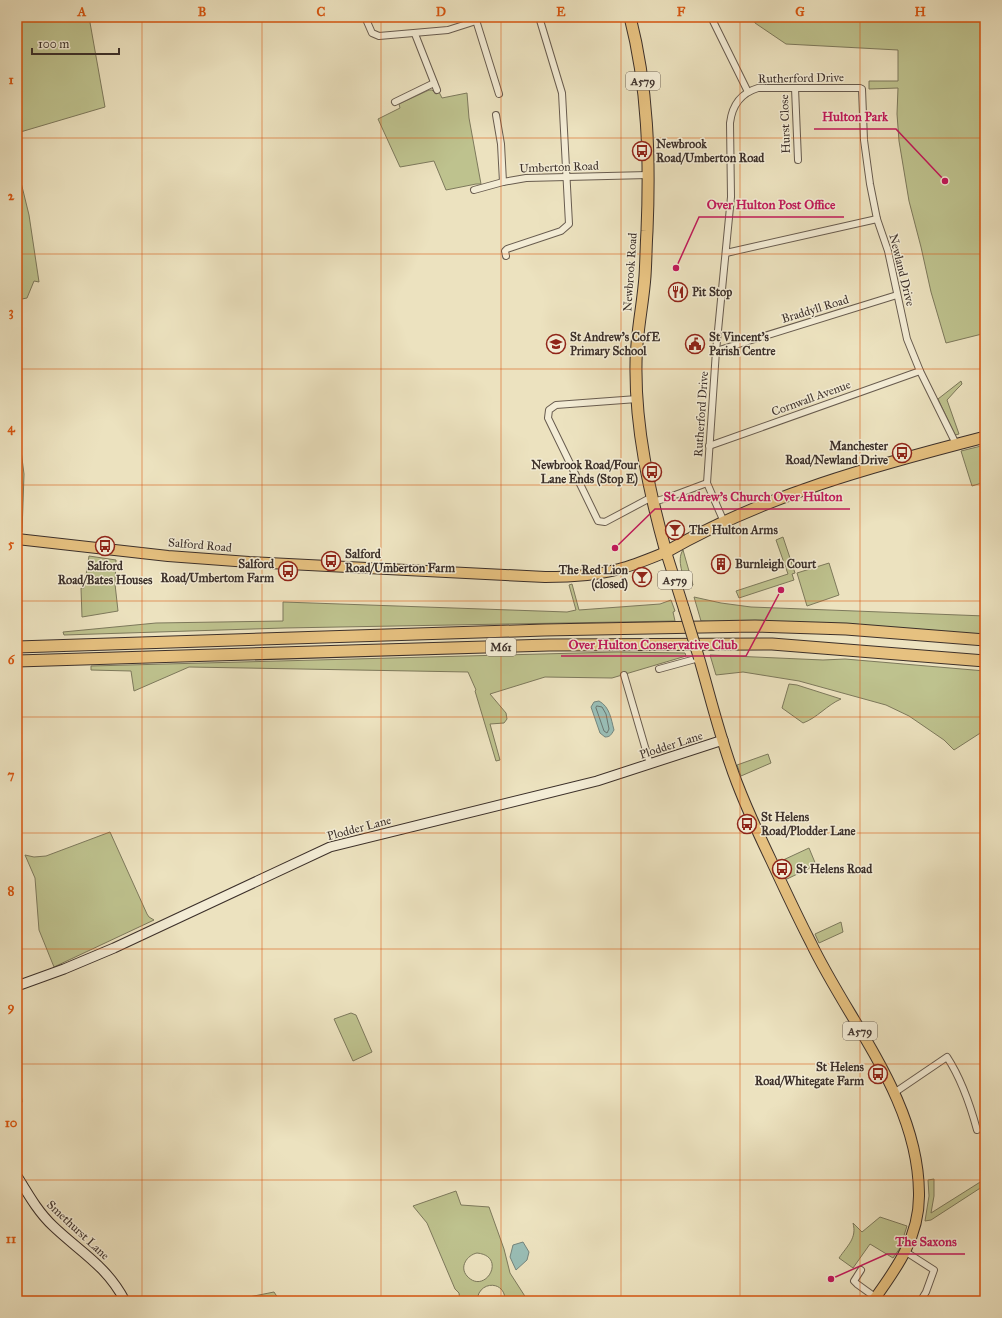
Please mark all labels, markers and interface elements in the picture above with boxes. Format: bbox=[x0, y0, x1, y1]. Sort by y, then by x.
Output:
text: A bbox=[77, 4, 87, 20]
text: B bbox=[198, 4, 207, 20]
text: C bbox=[317, 4, 326, 20]
text: D bbox=[436, 4, 446, 20]
text: E bbox=[556, 4, 566, 20]
text: F bbox=[677, 4, 686, 20]
text: G bbox=[795, 4, 805, 20]
text: H bbox=[914, 4, 926, 20]
scale bar bbox=[32, 30, 119, 56]
text: 100 m bbox=[38, 37, 69, 51]
street label: Rutherford Drive bbox=[758, 70, 844, 86]
text: 1 bbox=[8, 72, 14, 88]
road number: A579 bbox=[626, 72, 660, 90]
street label: Hurst Close bbox=[777, 94, 793, 154]
callout: Hulton Park bbox=[814, 104, 896, 129]
text: Hulton Park bbox=[822, 109, 889, 125]
place label: Newbrook Road/Umberton Road bbox=[656, 137, 765, 165]
bus stop icon: Newbrook Road/Umberton Road bbox=[631, 140, 653, 162]
street label: Umberton Road bbox=[519, 159, 599, 175]
text: 2 bbox=[8, 188, 15, 204]
callout: Over Hulton Post Office bbox=[699, 192, 844, 217]
text: Over Hulton Post Office bbox=[707, 197, 836, 213]
street label: Newbrook Road bbox=[620, 232, 640, 312]
street label: Newland Drive bbox=[886, 232, 918, 308]
restaurant icon: Pit Stop bbox=[667, 281, 689, 303]
place label: Pit Stop bbox=[692, 285, 732, 300]
street label: Braddyll Road bbox=[780, 292, 850, 326]
text: 3 bbox=[8, 304, 14, 320]
place label: St Andrew's CofE Primary School bbox=[570, 330, 660, 359]
place label: St Vincent's Parish Centre bbox=[709, 330, 775, 358]
school or university icon: St Andrew's CofE Primary School bbox=[545, 333, 567, 355]
public building icon: St Vincent's Parish Centre bbox=[684, 333, 706, 355]
street label: Rutherford Drive bbox=[691, 371, 711, 457]
street label: Cornwall Avenue bbox=[770, 377, 852, 419]
text: 4 bbox=[7, 420, 15, 436]
place label: Manchester Road/Newland Drive bbox=[785, 439, 888, 467]
bus stop icon: Manchester Road/Newland Drive bbox=[891, 442, 913, 464]
place label: Newbrook Road/Four Lane Ends (Stop E) bbox=[531, 458, 639, 487]
bus stop icon: Newbrook Road/Four Lane Ends (Stop E) bbox=[641, 461, 663, 483]
callout: St Andrew's Church Over Hulton bbox=[655, 484, 850, 509]
text: St Andrew's Church Over Hulton bbox=[664, 489, 842, 505]
bar icon: The Hulton Arms bbox=[664, 519, 686, 541]
place label: The Hulton Arms bbox=[688, 523, 778, 537]
bus stop icon: Salford Road/Bates Houses bbox=[94, 535, 116, 557]
street label: Salford Road bbox=[168, 535, 232, 555]
text: 5 bbox=[8, 536, 15, 552]
place label: Salford Road/Umberton Farm bbox=[345, 547, 456, 575]
bus stop icon: Salford Road/Umberton Farm bbox=[320, 550, 342, 572]
building icon: Burnleigh Court bbox=[710, 553, 732, 575]
place label: Salford Road/Umbertom Farm bbox=[160, 557, 275, 585]
place label: Burnleigh Court bbox=[735, 557, 817, 572]
place label: Salford Road/Bates Houses bbox=[58, 559, 153, 587]
bus stop icon: Salford Road/Umbertom Farm bbox=[277, 560, 299, 582]
place label: The Red Lion (closed) bbox=[558, 563, 629, 592]
bar icon: The Red Lion (closed) bbox=[631, 566, 653, 588]
road number: A579 bbox=[658, 571, 692, 589]
callout: Over Hulton Conservative Club bbox=[561, 631, 746, 656]
text: Over Hulton Conservative Club bbox=[569, 637, 738, 653]
road number: M61 bbox=[486, 638, 516, 656]
text: 6 bbox=[8, 652, 16, 668]
street label: Plodder Lane bbox=[638, 728, 704, 762]
text: 7 bbox=[8, 767, 15, 783]
place label: St Helens Road/Plodder Lane bbox=[761, 810, 856, 838]
street label: Plodder Lane bbox=[325, 813, 393, 843]
bus stop icon: St Helens Road/Plodder Lane bbox=[736, 813, 758, 835]
bus stop icon: St Helens Road bbox=[771, 858, 793, 880]
place label: St Helens Road bbox=[796, 862, 873, 876]
text: 8 bbox=[8, 883, 15, 899]
text: 9 bbox=[8, 999, 15, 1015]
road number: A579 bbox=[843, 1022, 877, 1040]
place label: St Helens Road/Whitegate Farm bbox=[755, 1060, 865, 1089]
bus stop icon: St Helens Road/Whitegate Farm bbox=[867, 1063, 889, 1085]
text: 10 bbox=[5, 1115, 18, 1131]
street label: Smethurst Lane bbox=[44, 1197, 112, 1263]
callout: The Saxons bbox=[887, 1229, 965, 1254]
text: 11 bbox=[6, 1231, 16, 1247]
text: The Saxons bbox=[894, 1234, 957, 1250]

